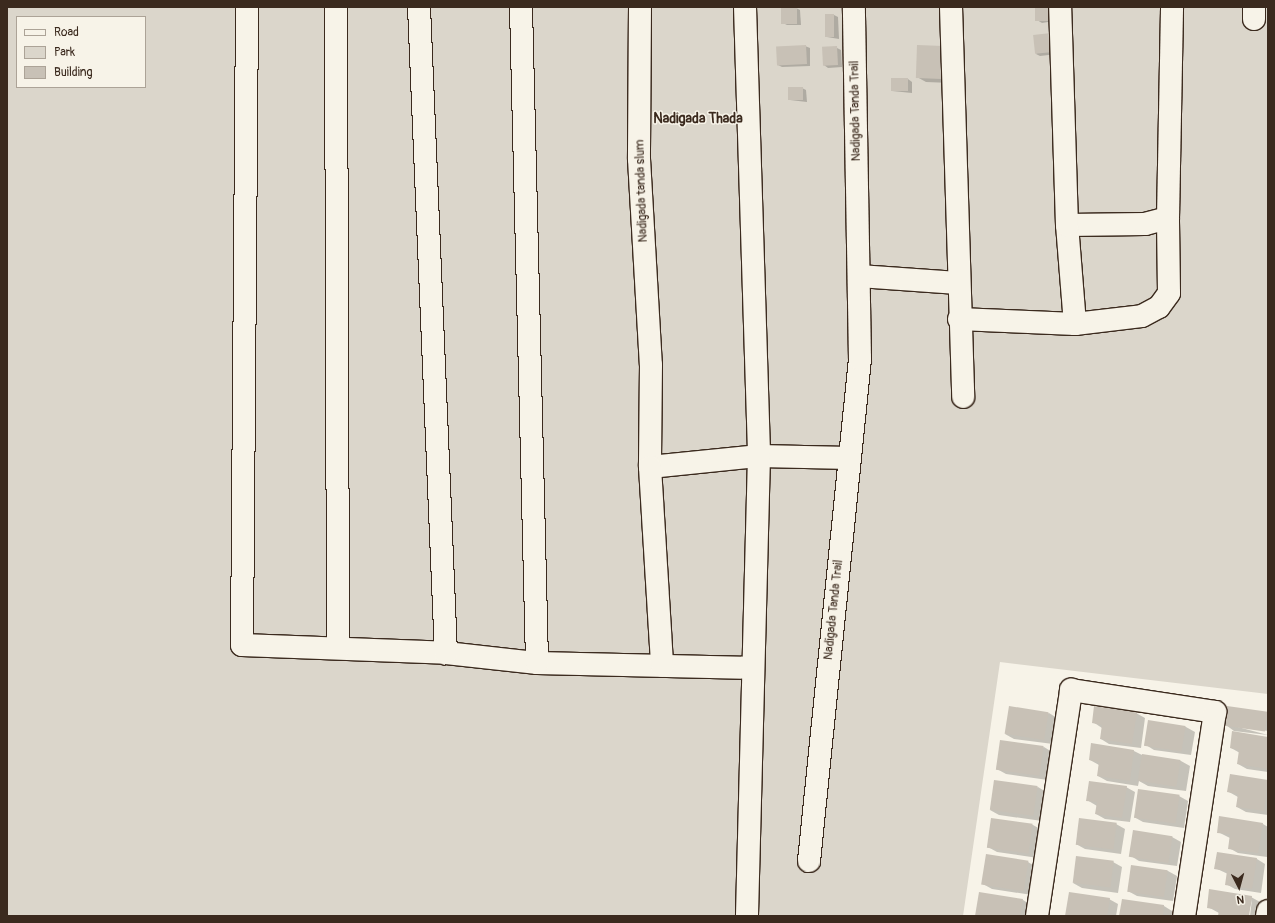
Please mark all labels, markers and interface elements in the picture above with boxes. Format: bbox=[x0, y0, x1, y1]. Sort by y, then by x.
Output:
legend bbox=[16, 16, 146, 88]
text: Road bbox=[54, 25, 79, 40]
text: Park bbox=[54, 45, 75, 60]
street label: Nadigada Tanda Trail bbox=[848, 61, 864, 161]
text: Building bbox=[54, 65, 93, 80]
district label: Nadigada Thada bbox=[653, 111, 743, 127]
street label: Nadigada tanda slum bbox=[633, 139, 651, 243]
street label: Nadigada Tanda Trail bbox=[822, 559, 846, 661]
north arrow bbox=[1219, 867, 1259, 907]
text: N bbox=[1236, 893, 1245, 906]

